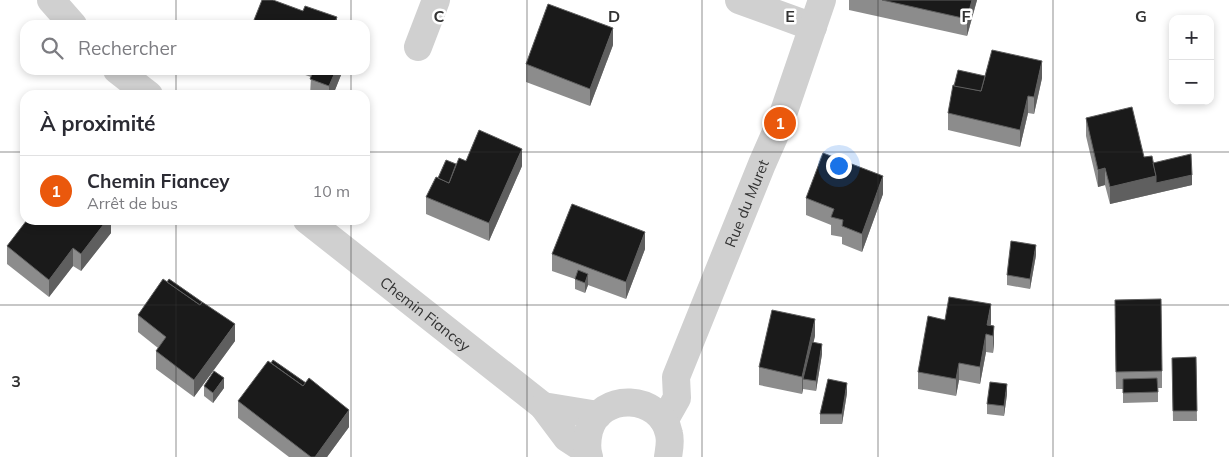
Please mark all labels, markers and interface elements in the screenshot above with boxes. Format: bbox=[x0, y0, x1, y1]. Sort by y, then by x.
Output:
text: C bbox=[434, 6, 445, 26]
text: D bbox=[608, 6, 620, 26]
text: E bbox=[785, 6, 795, 26]
text: F bbox=[961, 6, 971, 26]
text: G bbox=[1135, 6, 1147, 26]
map controls bbox=[1169, 15, 1214, 105]
button: + bbox=[1169, 15, 1214, 60]
search box bbox=[20, 20, 370, 75]
icon: search bbox=[38, 34, 66, 62]
text: Rechercher bbox=[78, 36, 177, 60]
button: − bbox=[1169, 60, 1214, 105]
pin: 1 bbox=[764, 104, 796, 142]
text: À proximité bbox=[40, 110, 156, 136]
your location bbox=[826, 153, 852, 179]
street label: Rue du Muret bbox=[720, 156, 772, 250]
text: Chemin Fiancey bbox=[87, 169, 230, 193]
text: 1 bbox=[51, 181, 61, 201]
text: 10 m bbox=[313, 181, 350, 201]
text: Arrêt de bus bbox=[87, 193, 178, 213]
street label: Chemin Fiancey bbox=[377, 272, 475, 355]
text: 3 bbox=[11, 371, 21, 391]

